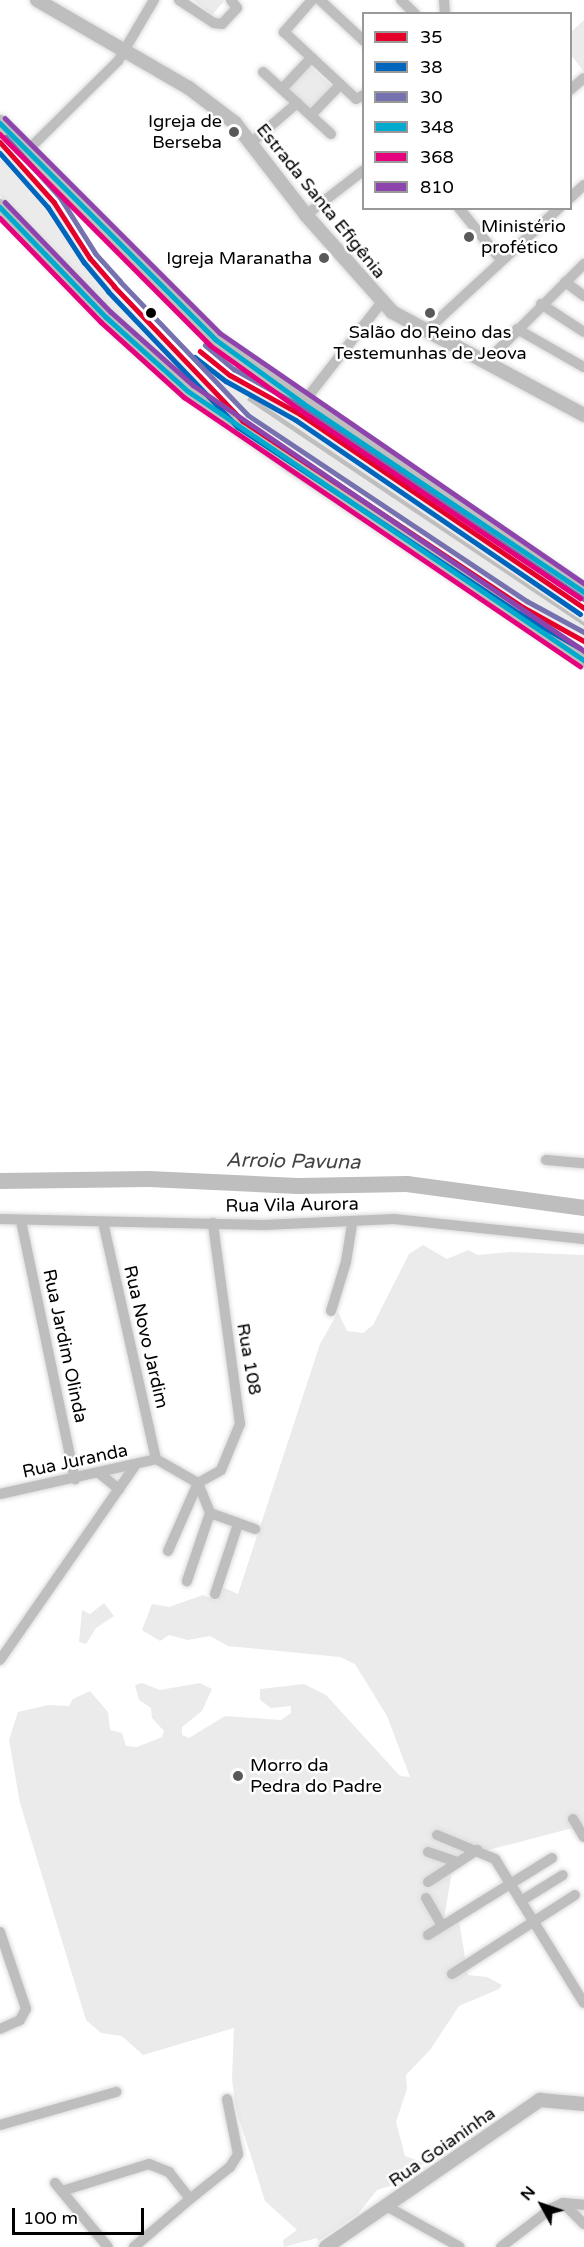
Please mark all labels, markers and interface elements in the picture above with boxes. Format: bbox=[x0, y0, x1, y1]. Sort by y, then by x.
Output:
legend bbox=[362, 12, 572, 210]
text: 35 bbox=[420, 26, 443, 48]
text: 38 bbox=[420, 56, 443, 78]
text: 30 bbox=[420, 86, 443, 108]
place label: Igreja de Berseba bbox=[148, 111, 222, 154]
text: 348 bbox=[420, 116, 454, 138]
street label: Estrada Santa Efigênia bbox=[252, 119, 390, 283]
marker: Igreja de Berseba bbox=[227, 125, 241, 139]
text: 368 bbox=[420, 146, 454, 168]
text: 810 bbox=[420, 176, 454, 198]
place label: Ministério profético bbox=[481, 216, 566, 258]
marker: Ministério profético bbox=[462, 230, 476, 244]
place label: Igreja Maranatha bbox=[166, 247, 312, 269]
marker: Igreja Maranatha bbox=[317, 251, 331, 265]
marker: Salão do Reino das Testemunhas de Jeova bbox=[423, 306, 437, 320]
unlabelled marker bbox=[145, 307, 157, 319]
place label: Salão do Reino das Testemunhas de Jeova bbox=[333, 322, 527, 364]
water label: Arroio Pavuna bbox=[226, 1149, 360, 1175]
street label: Rua Vila Aurora bbox=[225, 1193, 359, 1217]
street label: Rua Novo Jardim bbox=[119, 1263, 173, 1411]
street label: Rua Jardim Olinda bbox=[38, 1267, 92, 1425]
street label: Rua 108 bbox=[232, 1321, 266, 1397]
street label: Rua Juranda bbox=[20, 1439, 130, 1483]
place label: Morro da Pedra do Padre bbox=[250, 1755, 382, 1798]
marker: Morro da Pedra do Padre bbox=[231, 1769, 245, 1783]
street label: Rua Goianinha bbox=[385, 2102, 499, 2192]
north arrow bbox=[512, 2175, 572, 2235]
text: N bbox=[516, 2182, 540, 2205]
scale bar bbox=[15, 2196, 147, 2234]
text: 100 m bbox=[23, 2207, 78, 2229]

